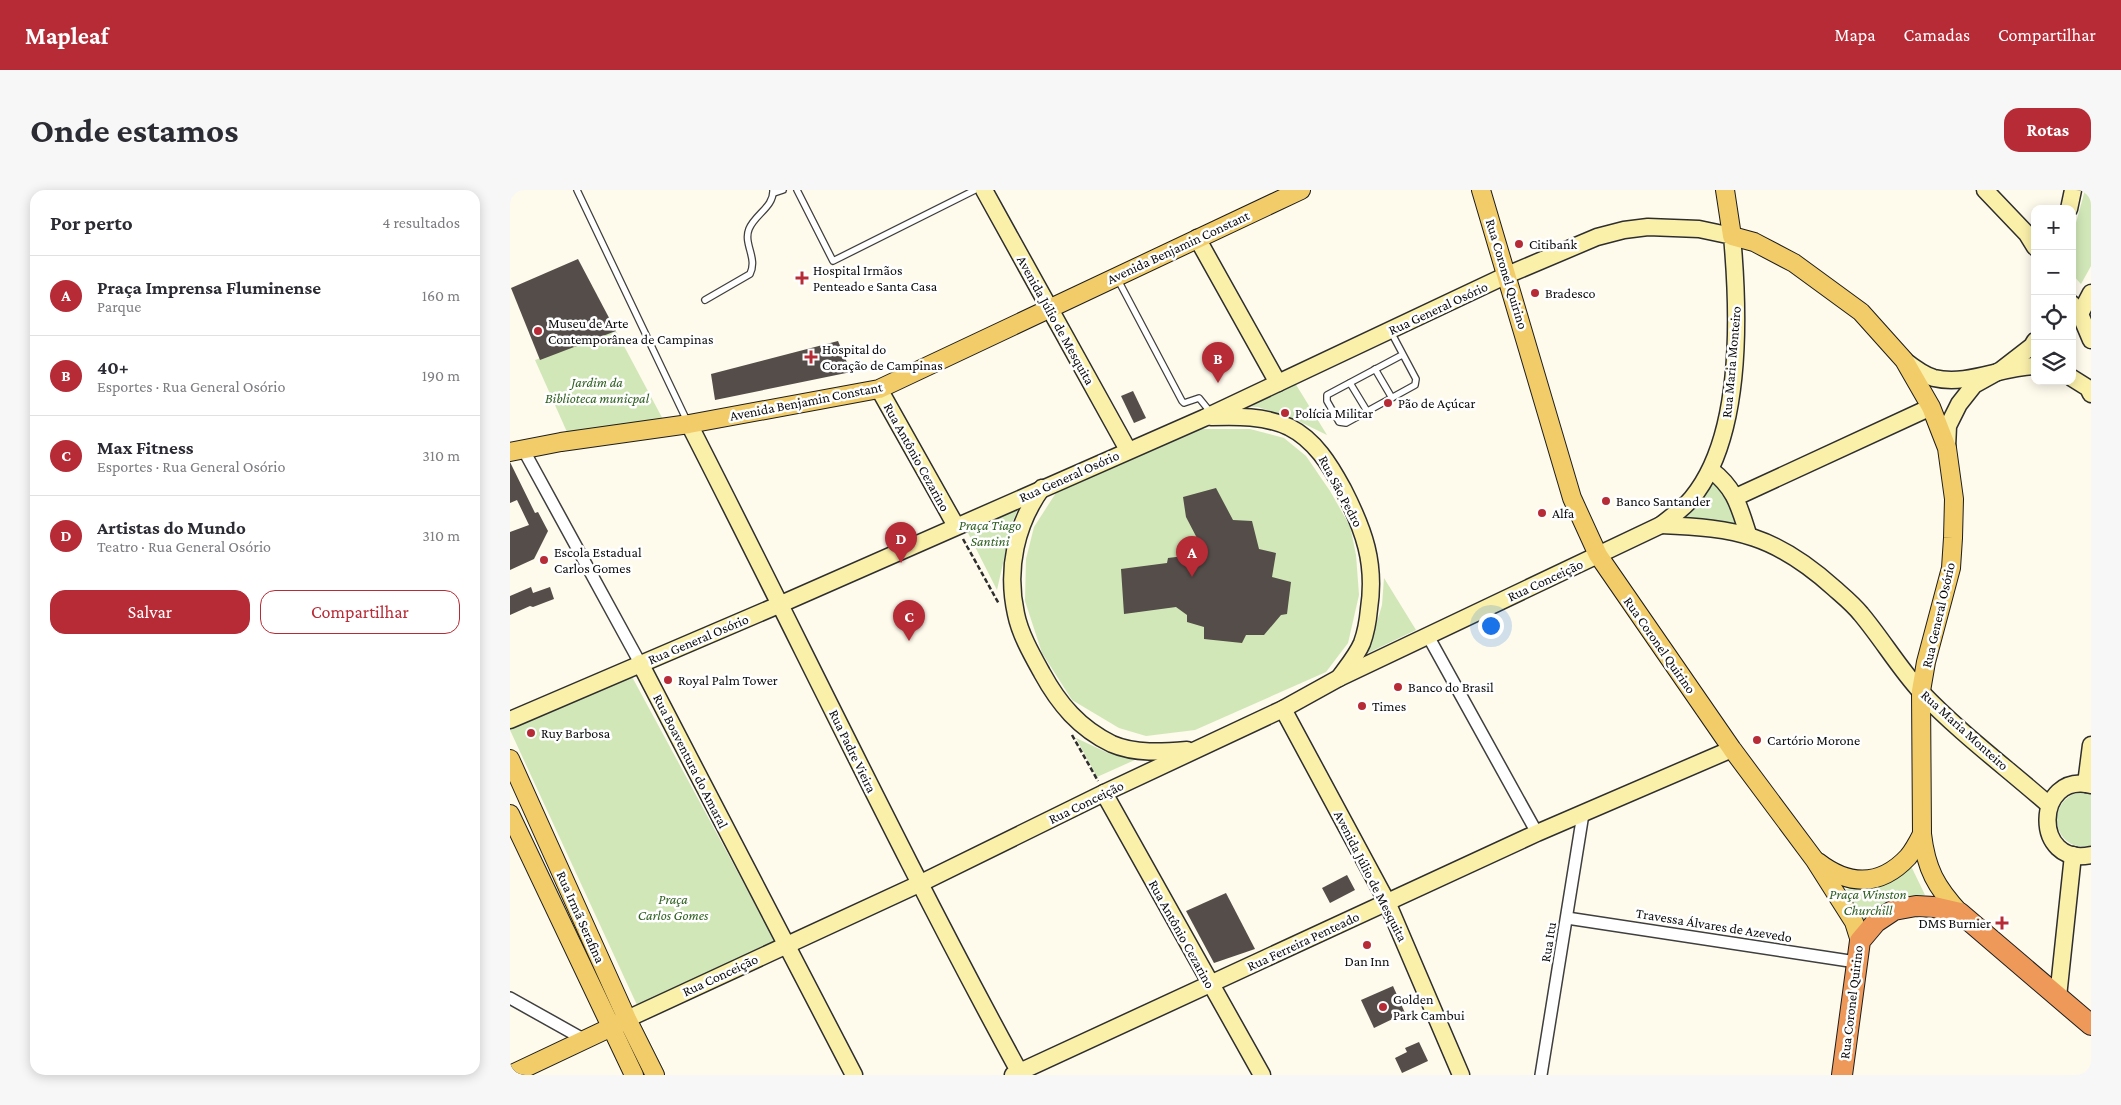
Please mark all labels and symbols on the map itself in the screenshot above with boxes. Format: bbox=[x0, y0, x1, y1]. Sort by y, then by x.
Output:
street label: Avenida Benjamin Constant bbox=[1104, 207, 1253, 288]
street label: Rua Coronel Quirino bbox=[1483, 217, 1531, 331]
place label: Citibank bbox=[1529, 236, 1577, 252]
marker: Citibank bbox=[1513, 238, 1525, 250]
street label: Avenida Júlio de Mesquita bbox=[1014, 253, 1098, 388]
place label: Hospital Irmãos Penteado e Santa Casa bbox=[813, 262, 938, 294]
marker: Hospital Irmãos Penteado e Santa Casa bbox=[795, 271, 809, 285]
street label: Rua General Osório bbox=[1386, 278, 1490, 338]
place label: Bradesco bbox=[1545, 285, 1596, 301]
marker: Bradesco bbox=[1529, 287, 1541, 299]
street label: Rua Maria Monteiro bbox=[1718, 305, 1744, 418]
place label: Museu de Arte Contemporânea de Campinas bbox=[548, 315, 713, 347]
marker: Museu de Arte Contemporânea de Campinas bbox=[532, 325, 544, 337]
place label: Hospital do Coração de Campinas bbox=[822, 341, 943, 373]
pin: B bbox=[1202, 342, 1234, 383]
marker: Hospital do Coração de Campinas bbox=[804, 350, 818, 364]
park label: Jardim da Biblioteca municpal bbox=[545, 374, 650, 406]
street label: Avenida Benjamin Constant bbox=[728, 378, 884, 425]
place label: Pão de Açúcar bbox=[1398, 395, 1476, 411]
marker: Pão de Açúcar bbox=[1382, 397, 1394, 409]
street label: Rua Antônio Cezarino bbox=[881, 400, 954, 514]
place label: Polícia Militar bbox=[1295, 405, 1373, 421]
marker: Polícia Militar bbox=[1279, 407, 1291, 419]
street label: Rua General Osório bbox=[1017, 447, 1121, 505]
street label: Rua São Pedro bbox=[1315, 453, 1367, 530]
place label: Banco Santander bbox=[1616, 493, 1711, 509]
marker: Banco Santander bbox=[1600, 495, 1612, 507]
place label: Alfa bbox=[1552, 505, 1575, 521]
marker: Alfa bbox=[1536, 507, 1548, 519]
park label: Praça Tiago Santini bbox=[959, 517, 1021, 549]
pin: D bbox=[885, 522, 917, 563]
pin: A bbox=[1176, 536, 1208, 577]
place label: Escola Estadual Carlos Gomes bbox=[554, 544, 642, 576]
marker: Escola Estadual Carlos Gomes bbox=[538, 554, 550, 566]
street label: Rua Conceição bbox=[1505, 555, 1585, 604]
street label: Rua General Osório bbox=[1918, 561, 1958, 669]
street label: Rua Coronel Quirino bbox=[1621, 594, 1699, 696]
pin: C bbox=[893, 600, 925, 641]
street label: Rua General Osório bbox=[645, 611, 751, 667]
your location bbox=[1478, 613, 1504, 639]
place label: Royal Palm Tower bbox=[678, 672, 778, 688]
marker: Royal Palm Tower bbox=[662, 674, 674, 686]
place label: Banco do Brasil bbox=[1408, 679, 1494, 695]
marker: Banco do Brasil bbox=[1392, 681, 1404, 693]
street label: Rua Maria Monteiro bbox=[1918, 687, 2012, 773]
street label: Rua Boaventura do Amaral bbox=[650, 691, 732, 831]
place label: Times bbox=[1372, 698, 1406, 714]
marker: Times bbox=[1356, 700, 1368, 712]
street label: Rua Padre Vieira bbox=[826, 707, 880, 796]
place label: Ruy Barbosa bbox=[541, 725, 611, 741]
marker: Ruy Barbosa bbox=[525, 727, 537, 739]
place label: Cartório Morone bbox=[1767, 732, 1860, 748]
marker: Cartório Morone bbox=[1751, 734, 1763, 746]
street label: Rua Conceição bbox=[1046, 777, 1126, 827]
street label: Avenida Júlio de Mesquita bbox=[1331, 808, 1411, 945]
street label: Rua Irmã Serafina bbox=[554, 868, 609, 966]
street label: Rua Antônio Cezarino bbox=[1146, 877, 1219, 991]
park label: Praça Winston Churchill bbox=[1829, 886, 1907, 918]
park label: Praça Carlos Gomes bbox=[638, 891, 709, 923]
street label: Travessa Álvares de Azevedo bbox=[1635, 905, 1793, 945]
street label: Rua Ferreira Penteado bbox=[1244, 908, 1362, 974]
place label: DMS Burnier bbox=[1919, 915, 1991, 931]
marker: DMS Burnier bbox=[1995, 916, 2009, 930]
street label: Rua Itu bbox=[1537, 920, 1559, 963]
marker: Dan Inn bbox=[1361, 939, 1373, 951]
street label: Rua Coronel Quirino bbox=[1836, 944, 1866, 1060]
street label: Rua Conceição bbox=[680, 950, 760, 999]
place label: Dan Inn bbox=[1344, 953, 1390, 969]
place label: Golden Park Cambui bbox=[1393, 991, 1465, 1023]
marker: Golden Park Cambui bbox=[1377, 1001, 1389, 1013]

